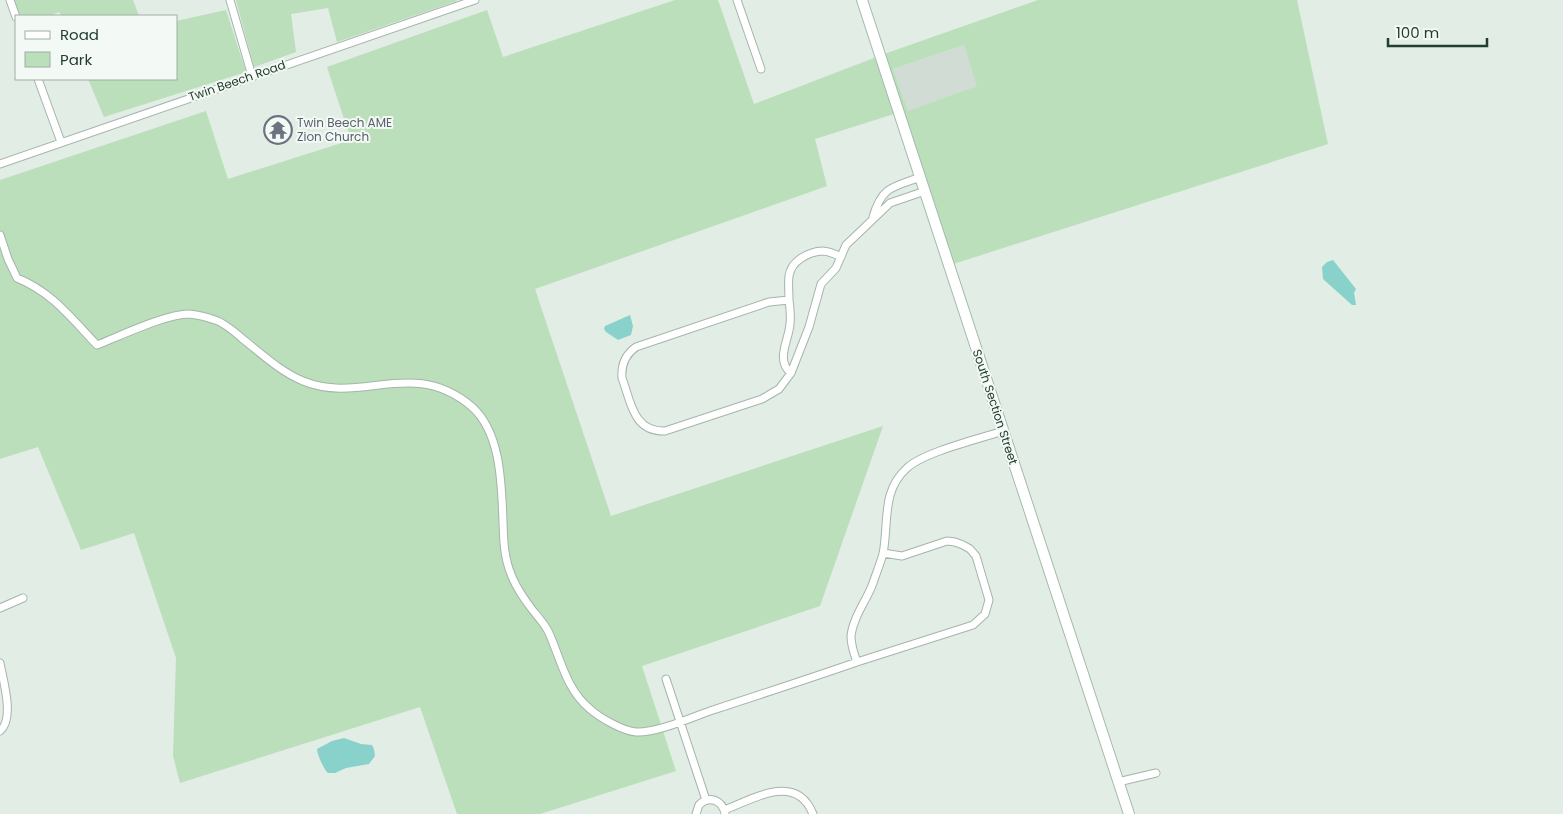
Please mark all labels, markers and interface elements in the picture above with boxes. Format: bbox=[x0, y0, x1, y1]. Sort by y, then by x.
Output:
legend bbox=[15, 15, 178, 80]
scale bar bbox=[1388, 15, 1487, 47]
text: 100 m bbox=[1396, 22, 1439, 43]
text: Road bbox=[60, 24, 99, 45]
text: Park bbox=[60, 49, 92, 70]
street label: Twin Beech Road bbox=[186, 56, 288, 105]
place label: Twin Beech AME Zion Church bbox=[297, 114, 392, 145]
temple icon: Twin Beech AME Zion Church bbox=[263, 115, 293, 145]
street label: South Section Street bbox=[969, 347, 1022, 467]

